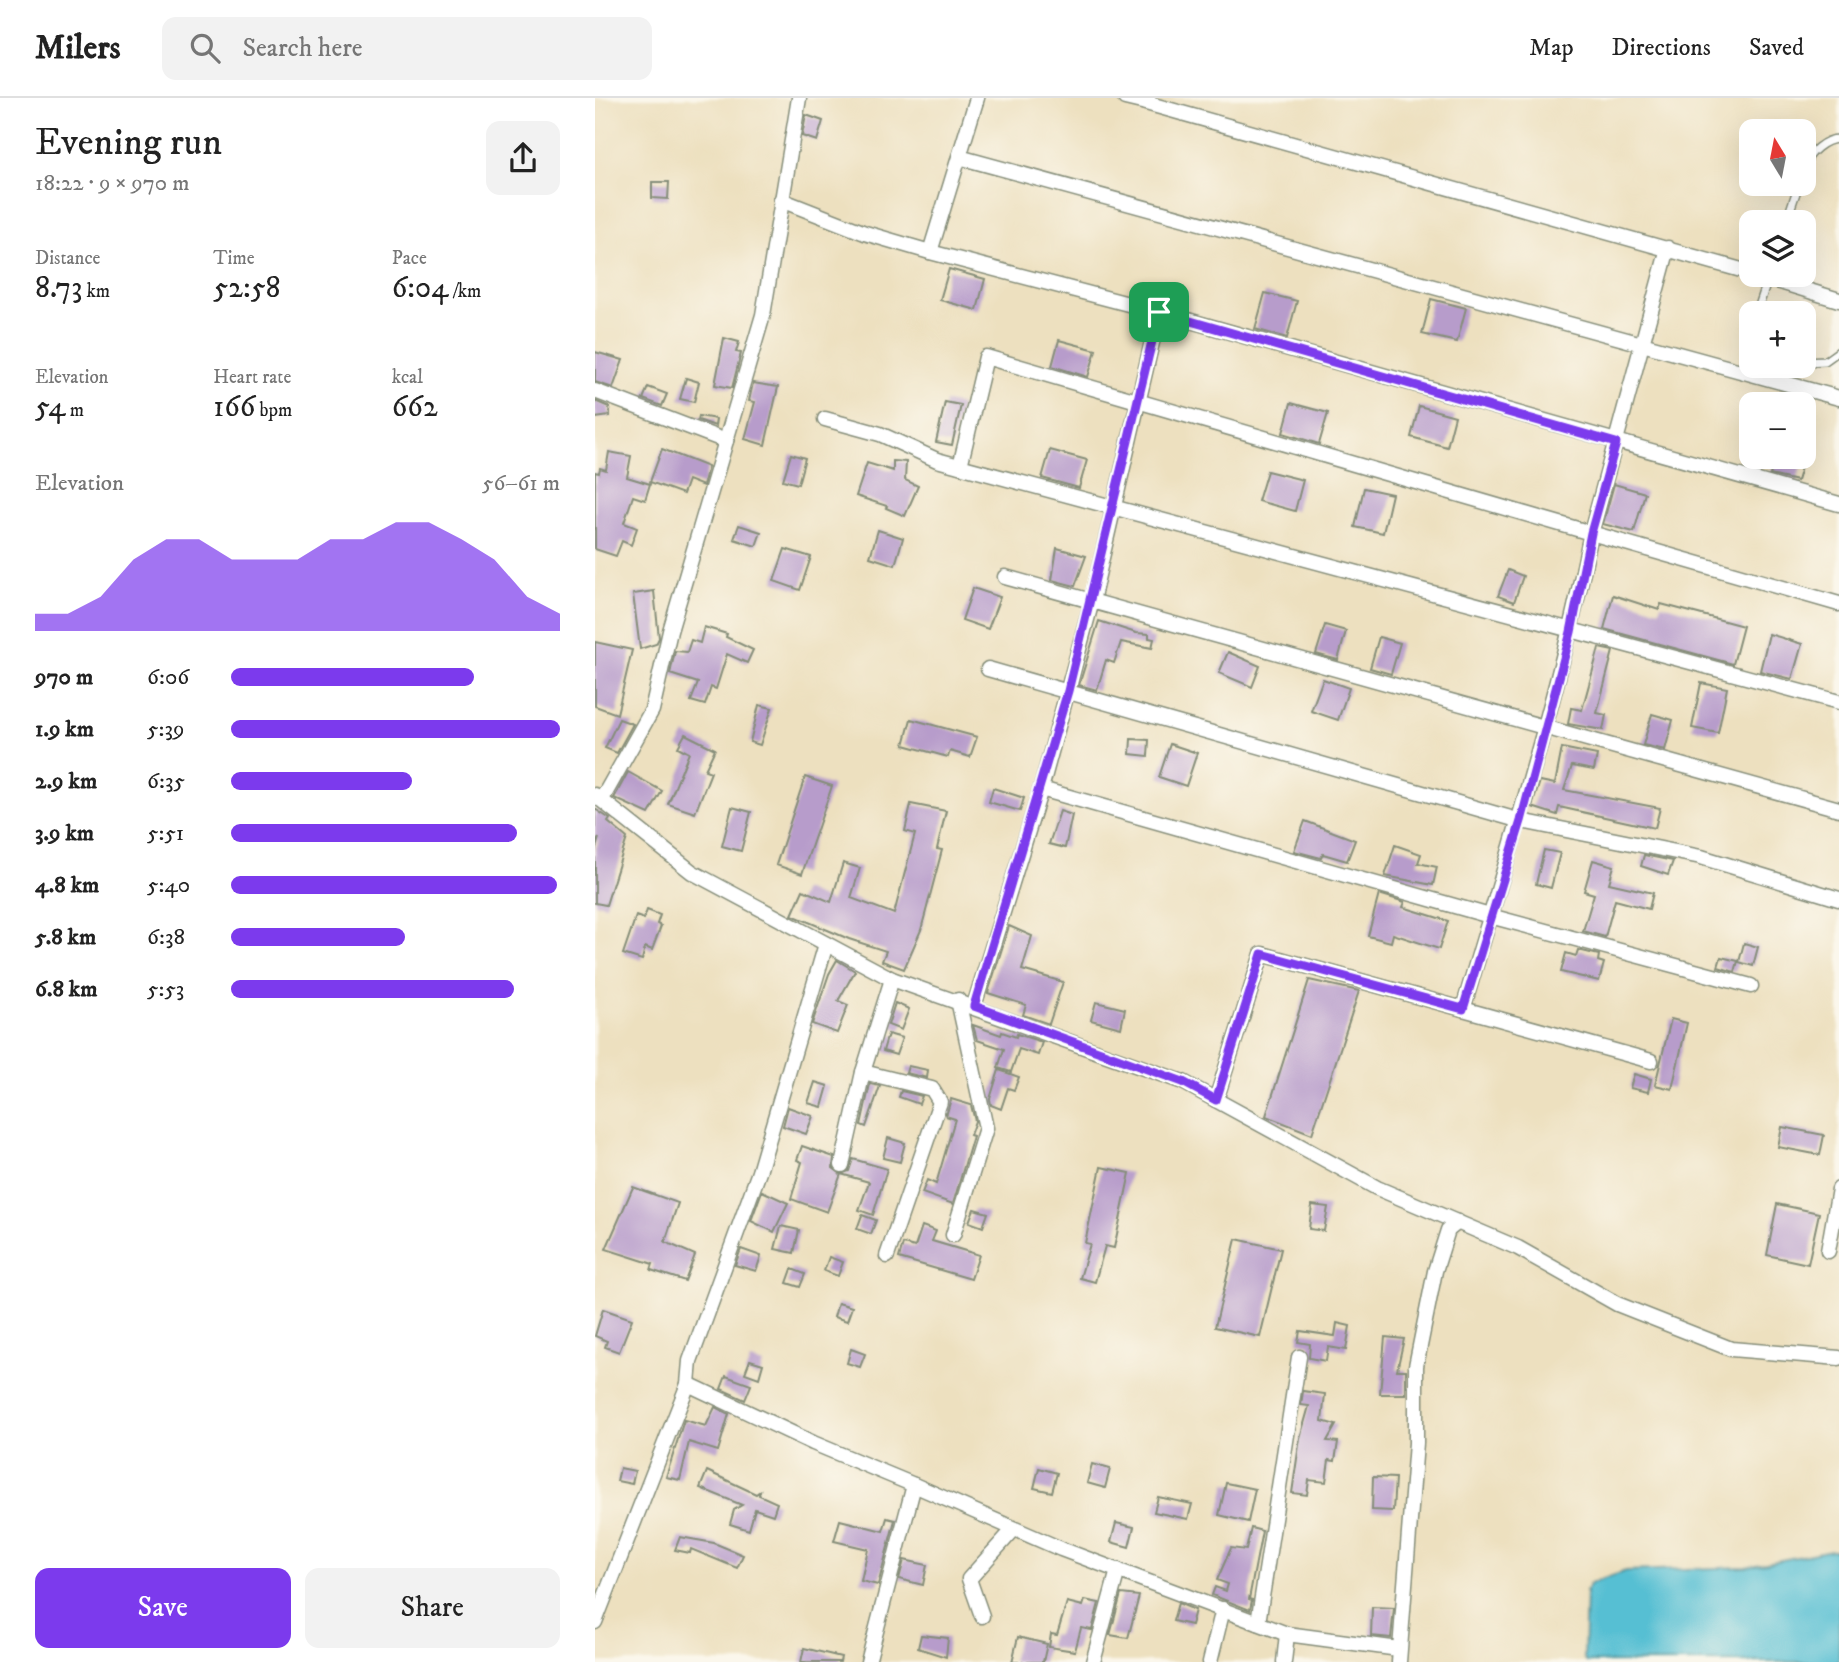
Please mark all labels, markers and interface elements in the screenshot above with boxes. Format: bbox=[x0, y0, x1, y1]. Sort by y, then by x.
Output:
search box bbox=[162, 17, 652, 80]
text: Milers bbox=[35, 28, 120, 69]
icon: search bbox=[186, 29, 224, 67]
text: Search here bbox=[242, 32, 363, 65]
text: Map bbox=[1529, 33, 1574, 63]
text: Directions bbox=[1612, 33, 1711, 63]
text: Saved bbox=[1749, 33, 1804, 63]
text: Evening run bbox=[35, 119, 222, 167]
north arrow bbox=[1739, 119, 1817, 196]
map controls bbox=[1739, 119, 1816, 469]
button: share bbox=[486, 121, 560, 195]
text: 18:22 · 9 × 970 m bbox=[35, 169, 189, 198]
button: layers bbox=[1739, 210, 1816, 287]
text: Distance bbox=[35, 247, 100, 270]
text: Time bbox=[213, 247, 255, 270]
text: Pace bbox=[392, 247, 427, 270]
text: 8.73 bbox=[35, 270, 82, 307]
text: 52:58 bbox=[213, 270, 281, 307]
text: 6:04 bbox=[392, 270, 448, 307]
text: km bbox=[82, 280, 110, 303]
text: /km bbox=[448, 280, 481, 303]
pin bbox=[1129, 282, 1189, 342]
icon: arrive bbox=[1140, 293, 1178, 331]
button: + bbox=[1739, 301, 1816, 378]
text: Elevation bbox=[35, 366, 109, 389]
text: Heart rate bbox=[213, 366, 291, 389]
text: kcal bbox=[392, 366, 423, 389]
text: 54 bbox=[35, 389, 66, 426]
text: 166 bbox=[213, 389, 255, 426]
text: 662 bbox=[392, 389, 438, 426]
button: − bbox=[1739, 392, 1816, 469]
text: m bbox=[66, 399, 84, 422]
text: bpm bbox=[255, 399, 292, 422]
text: Elevation bbox=[35, 469, 124, 498]
text: 56–61 m bbox=[482, 469, 560, 498]
text: 970 m bbox=[35, 663, 93, 692]
text: 6:06 bbox=[147, 663, 189, 692]
text: 1.9 km bbox=[35, 715, 94, 744]
text: 5:39 bbox=[147, 715, 185, 744]
text: 2.9 km bbox=[35, 767, 97, 796]
text: 6:35 bbox=[147, 767, 185, 796]
text: 3.9 km bbox=[35, 819, 94, 848]
text: 5:51 bbox=[147, 819, 184, 848]
text: 4.8 km bbox=[35, 871, 99, 900]
text: 5:40 bbox=[147, 871, 190, 900]
text: 5.8 km bbox=[35, 923, 96, 952]
text: 6:38 bbox=[147, 923, 185, 952]
text: 6.8 km bbox=[35, 975, 98, 1004]
text: 5:53 bbox=[147, 975, 184, 1004]
button: Save bbox=[35, 1568, 291, 1648]
button: Share bbox=[305, 1568, 560, 1648]

